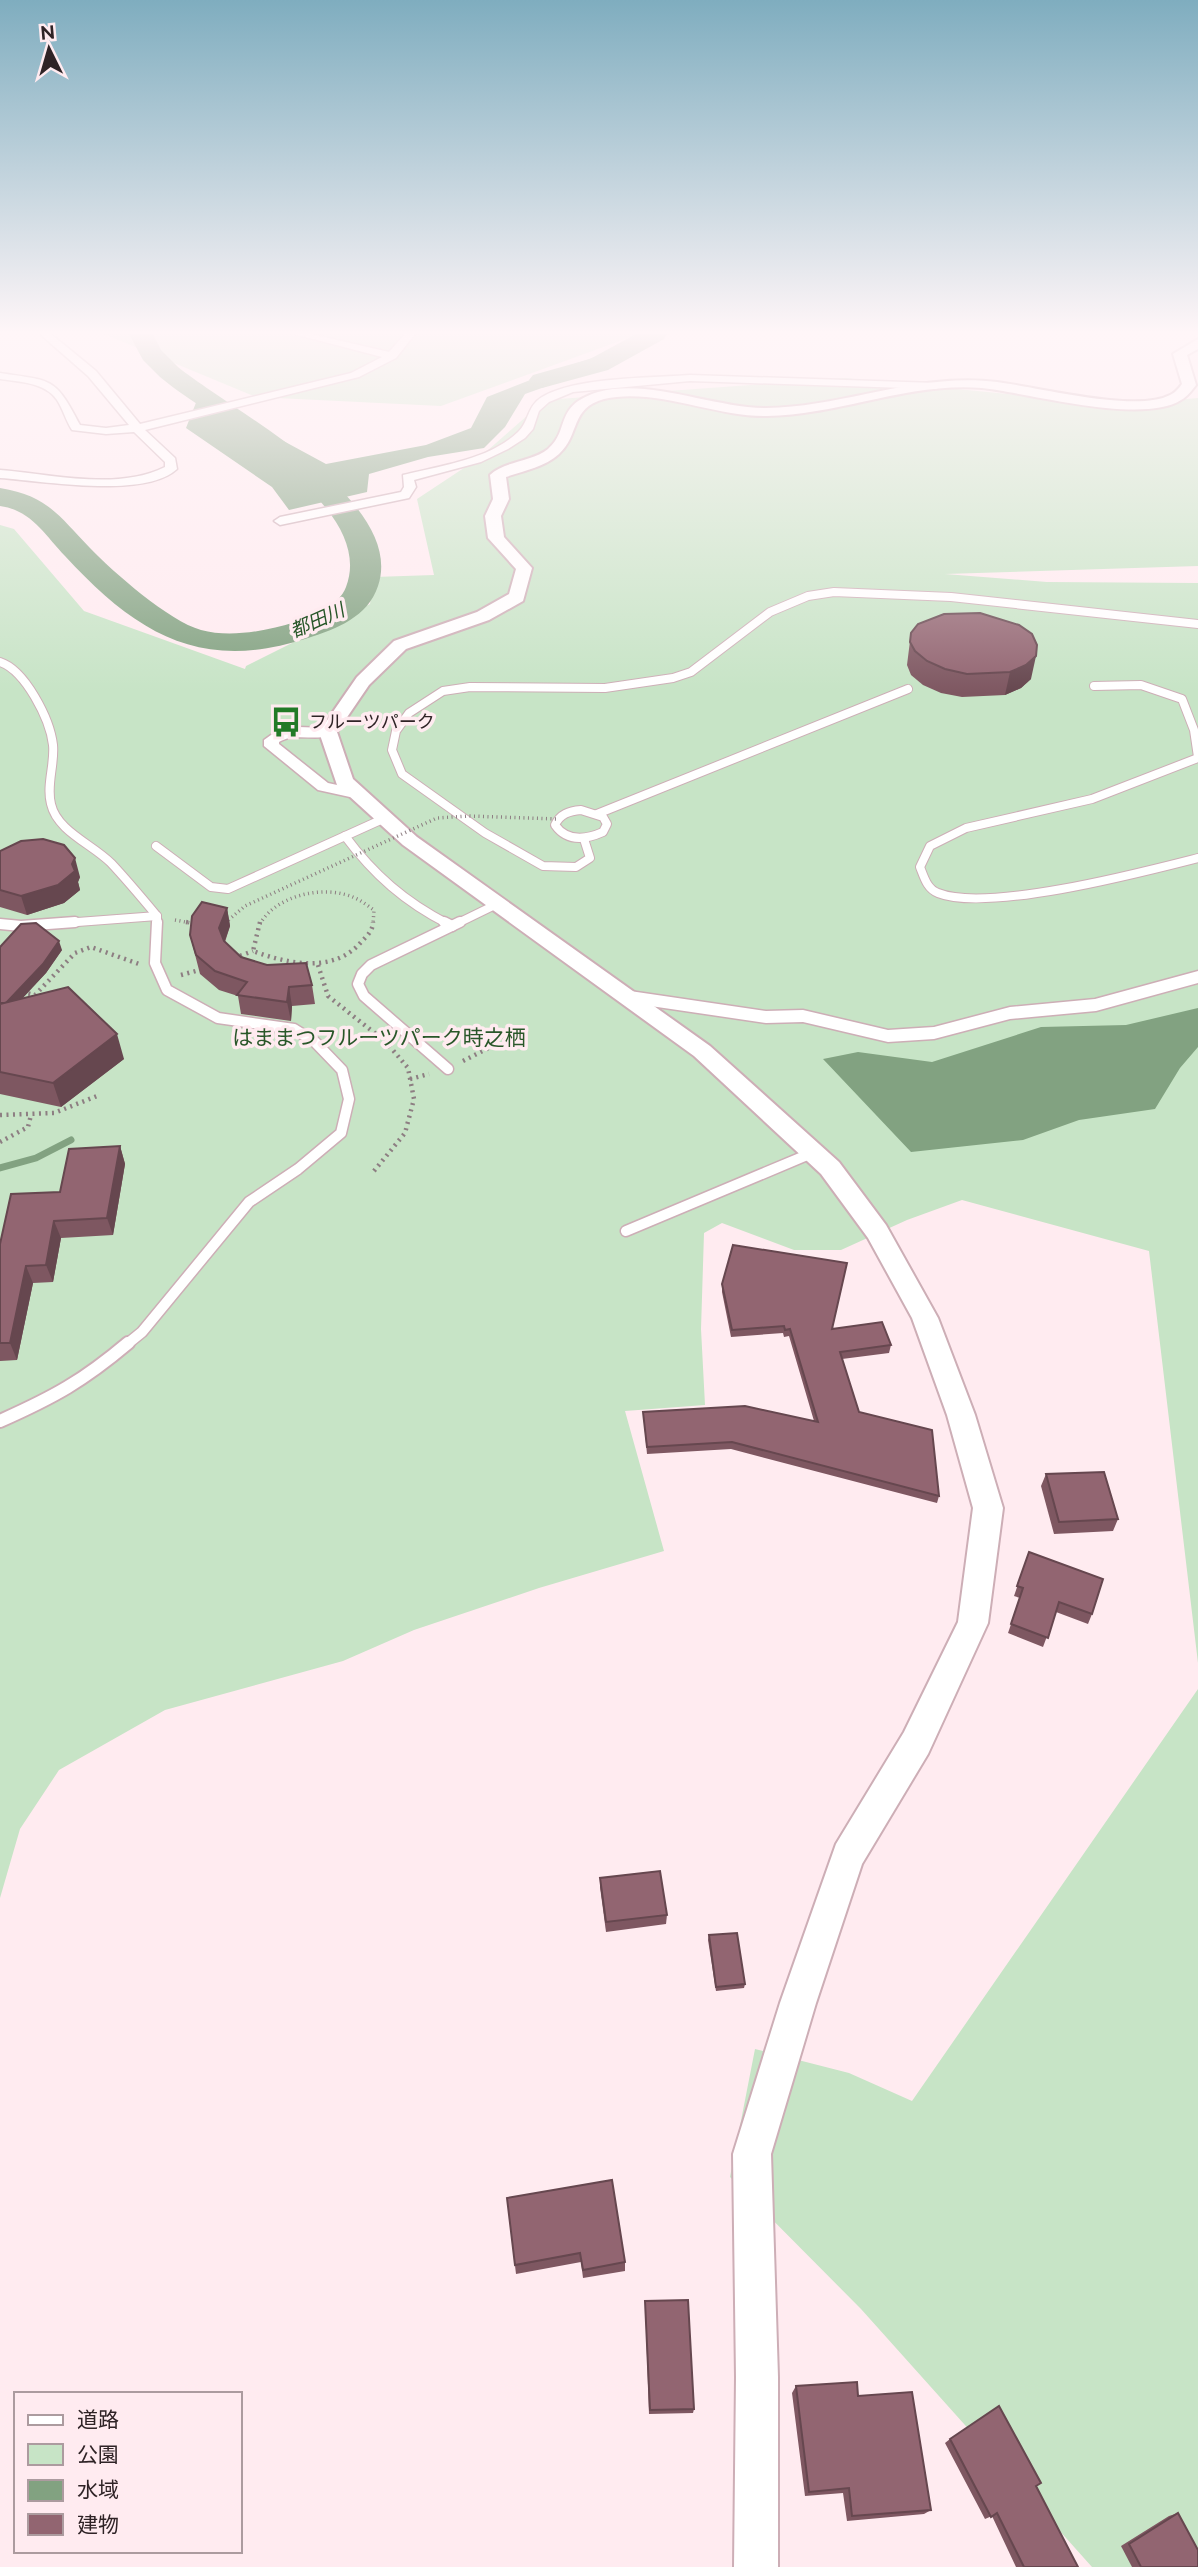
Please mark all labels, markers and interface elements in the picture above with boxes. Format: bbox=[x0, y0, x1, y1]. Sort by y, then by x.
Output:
north arrow bbox=[14, 14, 84, 84]
text: N bbox=[39, 20, 56, 44]
water label: 都田川 bbox=[286, 598, 349, 642]
bus stop icon: フルーツパーク bbox=[269, 705, 303, 739]
place label: フルーツパーク bbox=[309, 711, 435, 732]
park label: はままつフルーツパーク時之栖 bbox=[232, 1025, 526, 1050]
legend bbox=[14, 2392, 242, 2553]
text: 道路 bbox=[77, 2407, 119, 2432]
text: 公園 bbox=[77, 2442, 119, 2467]
text: 水域 bbox=[77, 2477, 119, 2502]
text: 建物 bbox=[77, 2512, 119, 2537]

